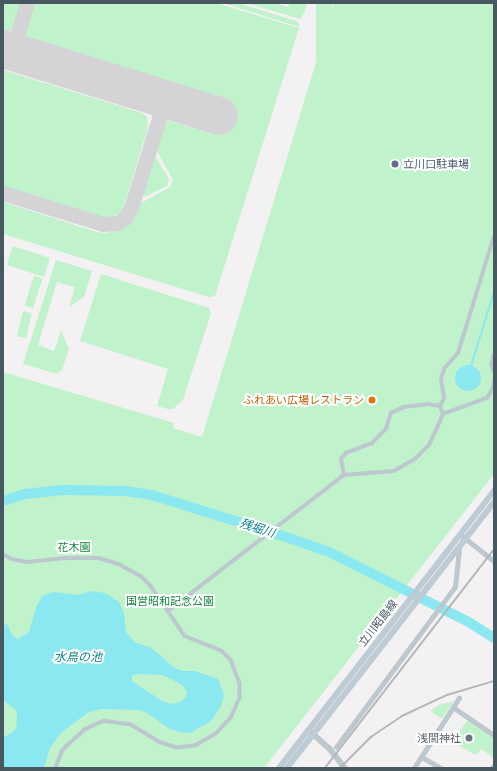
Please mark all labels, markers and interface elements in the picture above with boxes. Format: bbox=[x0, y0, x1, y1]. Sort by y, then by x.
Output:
place label: 立川口駐車場 bbox=[403, 157, 469, 171]
marker: 立川口駐車場 bbox=[390, 159, 400, 169]
place label: ふれあい広場レストラン bbox=[243, 393, 364, 407]
marker: ふれあい広場レストラン bbox=[367, 395, 377, 405]
water label: 残堀川 bbox=[238, 517, 276, 541]
park label: 花木園 bbox=[58, 540, 90, 554]
park label: 国営昭和記念公園 bbox=[126, 594, 214, 608]
street label: 立川昭島線 bbox=[356, 597, 400, 649]
water label: 水鳥の池 bbox=[54, 651, 102, 665]
place label: 浅間神社 bbox=[417, 731, 461, 745]
marker: 浅間神社 bbox=[464, 733, 474, 743]

